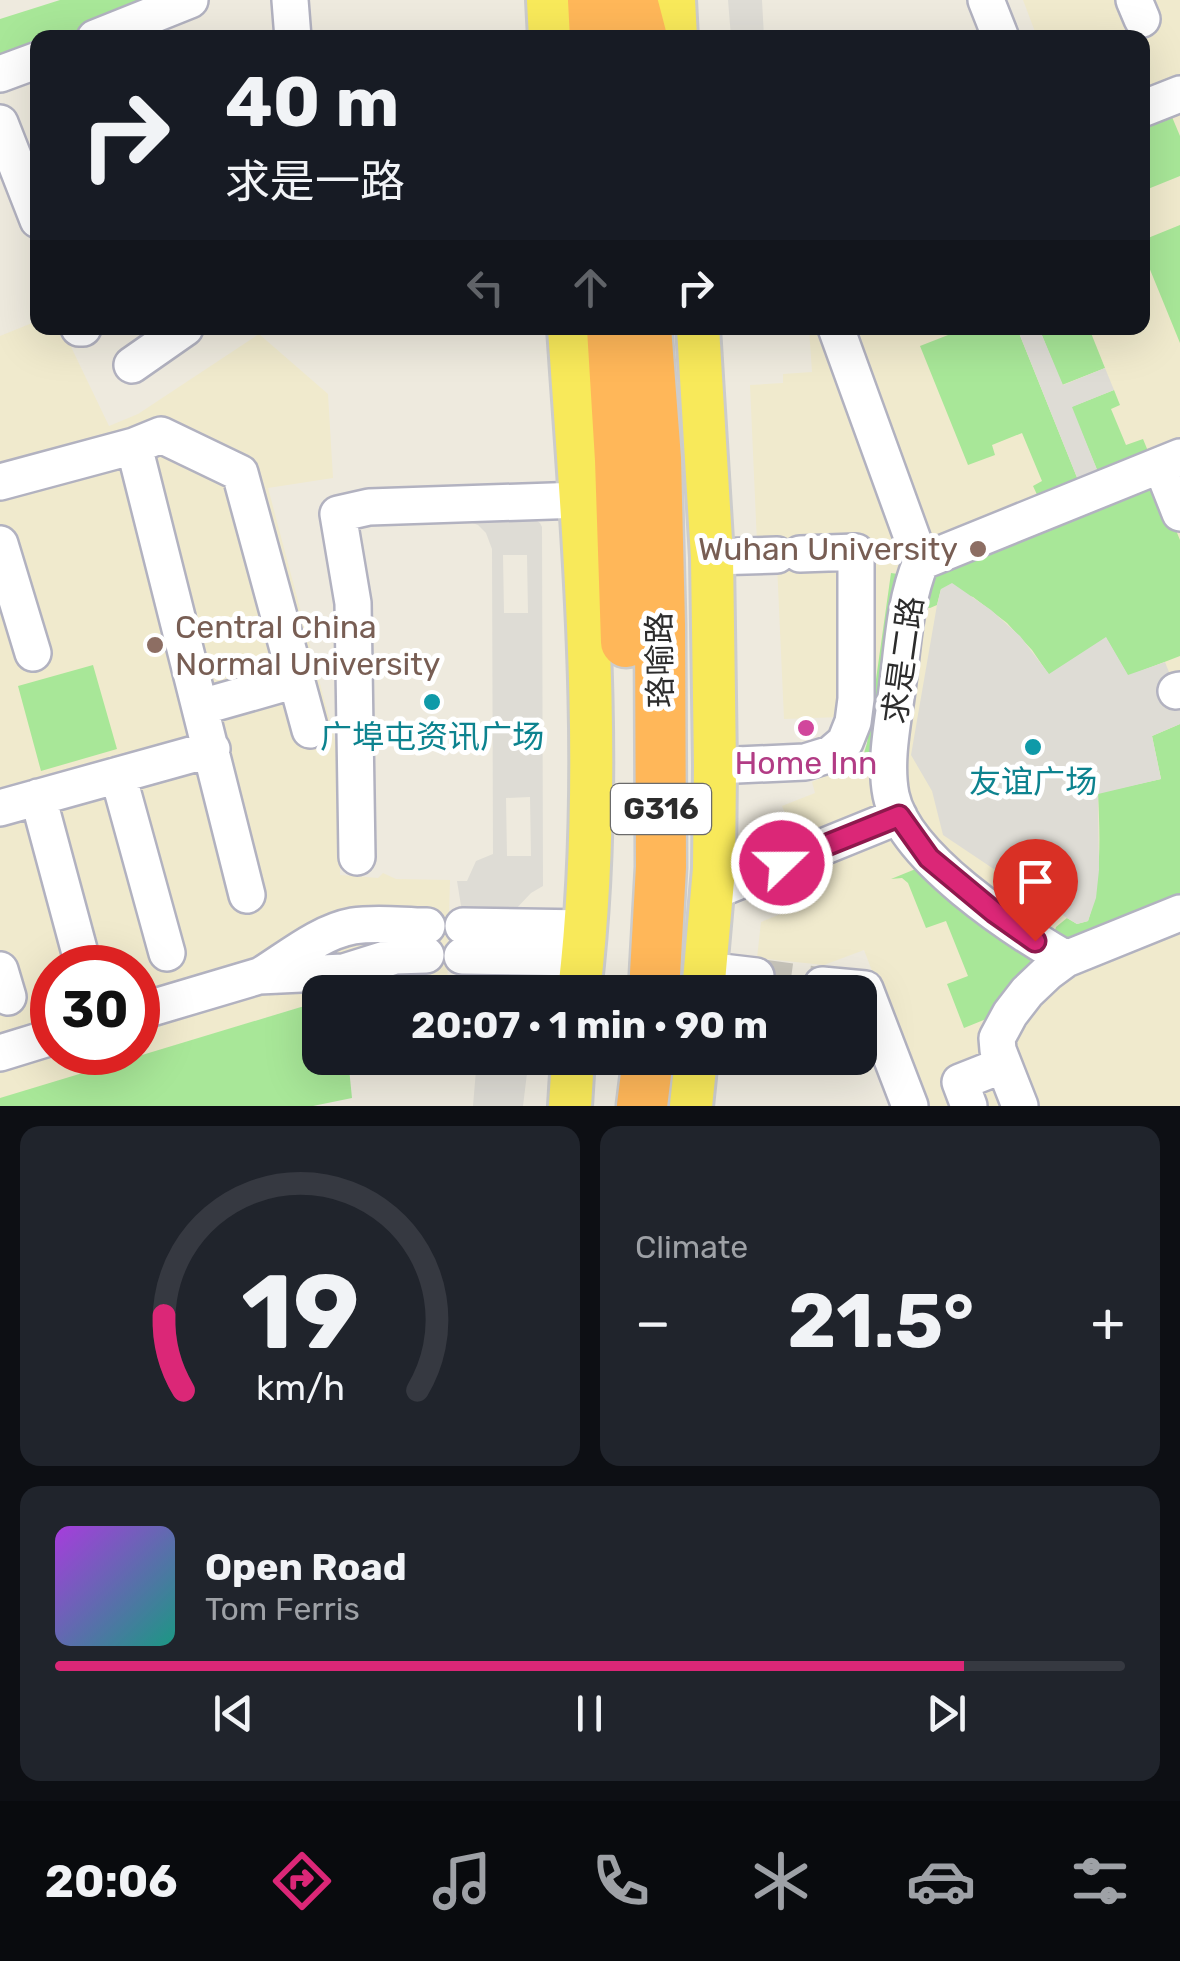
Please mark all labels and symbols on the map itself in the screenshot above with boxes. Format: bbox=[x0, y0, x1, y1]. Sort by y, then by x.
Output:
place label: Wuhan University bbox=[698, 530, 958, 568]
marker: Wuhan University bbox=[967, 538, 989, 560]
street label: 求是二路 bbox=[875, 594, 931, 726]
place label: Central China Normal University bbox=[175, 608, 441, 683]
street label: 珞喻路 bbox=[640, 612, 680, 708]
marker: Central China Normal University bbox=[144, 634, 166, 656]
marker: 广埠屯资讯广场 bbox=[421, 691, 443, 713]
marker: Home Inn bbox=[795, 717, 817, 739]
place label: 广埠屯资讯广场 bbox=[320, 718, 544, 756]
marker: 友谊广场 bbox=[1022, 736, 1044, 758]
place label: Home Inn bbox=[735, 744, 877, 782]
place label: 友谊广场 bbox=[969, 763, 1097, 801]
road number: G316 bbox=[611, 784, 711, 834]
position arrow bbox=[730, 811, 834, 915]
pin bbox=[993, 839, 1078, 942]
speed limit sign: 30 bbox=[30, 945, 160, 1075]

